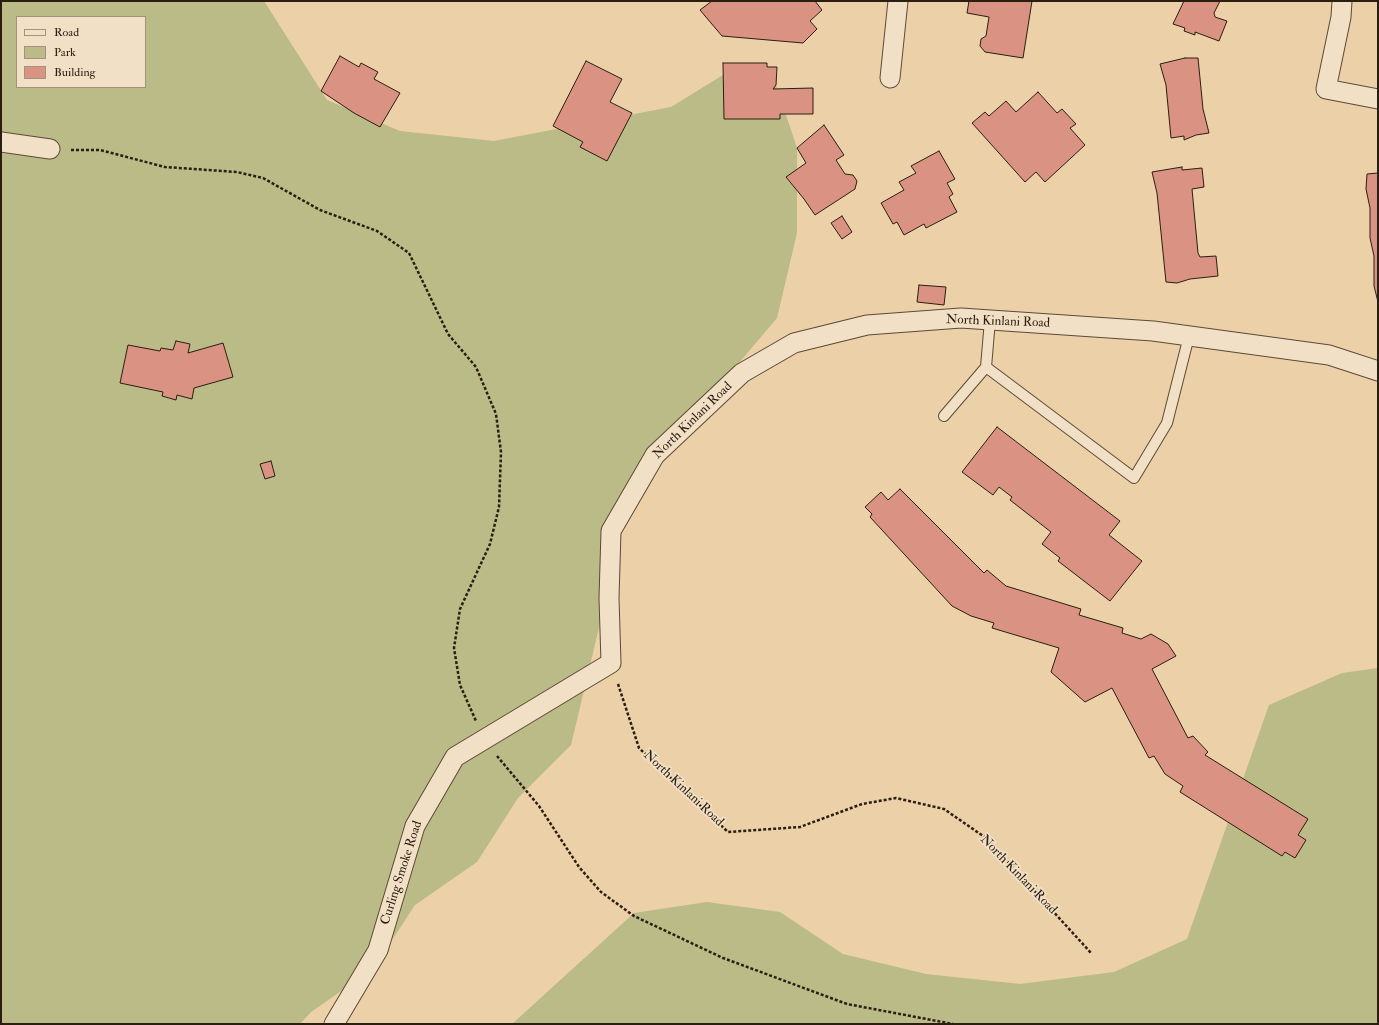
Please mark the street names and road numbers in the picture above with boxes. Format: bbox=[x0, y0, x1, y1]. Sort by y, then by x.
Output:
street label: North Kinlani Road bbox=[946, 312, 1050, 332]
street label: North Kinlani Road bbox=[650, 379, 736, 463]
street label: North Kinlani Road bbox=[640, 748, 726, 830]
street label: Curling Smoke Road bbox=[378, 819, 426, 927]
street label: North Kinlani Road bbox=[976, 832, 1060, 918]

